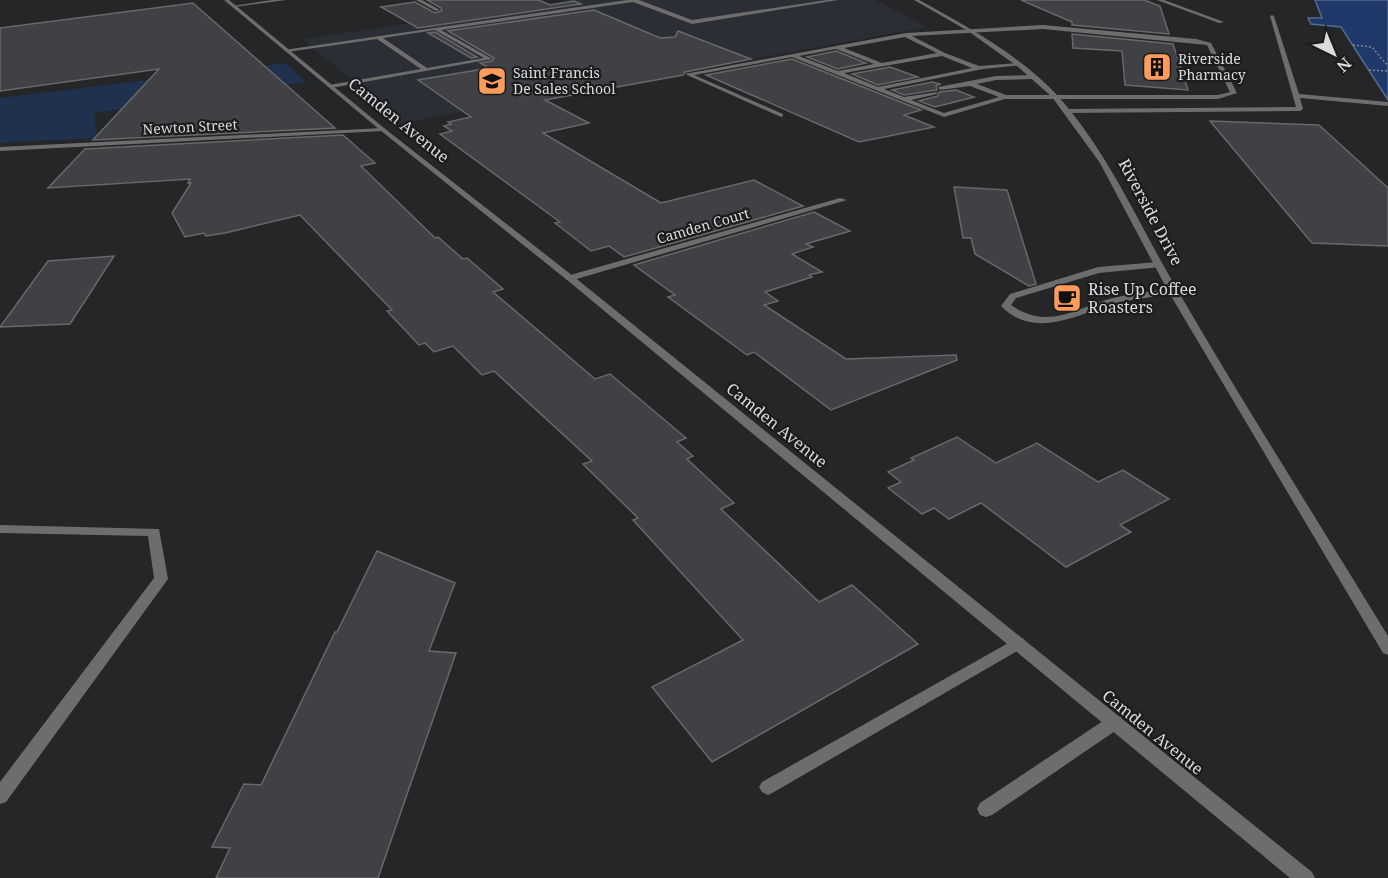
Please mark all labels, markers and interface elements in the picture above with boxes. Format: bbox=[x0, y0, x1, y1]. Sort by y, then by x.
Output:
north arrow bbox=[1304, 24, 1364, 84]
place label: Riverside Pharmacy bbox=[1178, 49, 1246, 84]
building icon: Riverside Pharmacy bbox=[1141, 51, 1173, 83]
text: N bbox=[1332, 53, 1356, 78]
place label: Saint Francis De Sales School bbox=[513, 63, 616, 98]
school or university icon: Saint Francis De Sales School bbox=[476, 65, 508, 97]
street label: Camden Avenue bbox=[344, 72, 454, 168]
street label: Newton Street bbox=[142, 115, 238, 138]
street label: Riverside Drive bbox=[1114, 155, 1188, 269]
street label: Camden Court bbox=[654, 203, 751, 248]
place label: Rise Up Coffee Roasters bbox=[1088, 278, 1197, 318]
cafe icon: Rise Up Coffee Roasters bbox=[1051, 282, 1083, 314]
street label: Camden Avenue bbox=[722, 377, 832, 473]
street label: Camden Avenue bbox=[1098, 684, 1208, 780]

